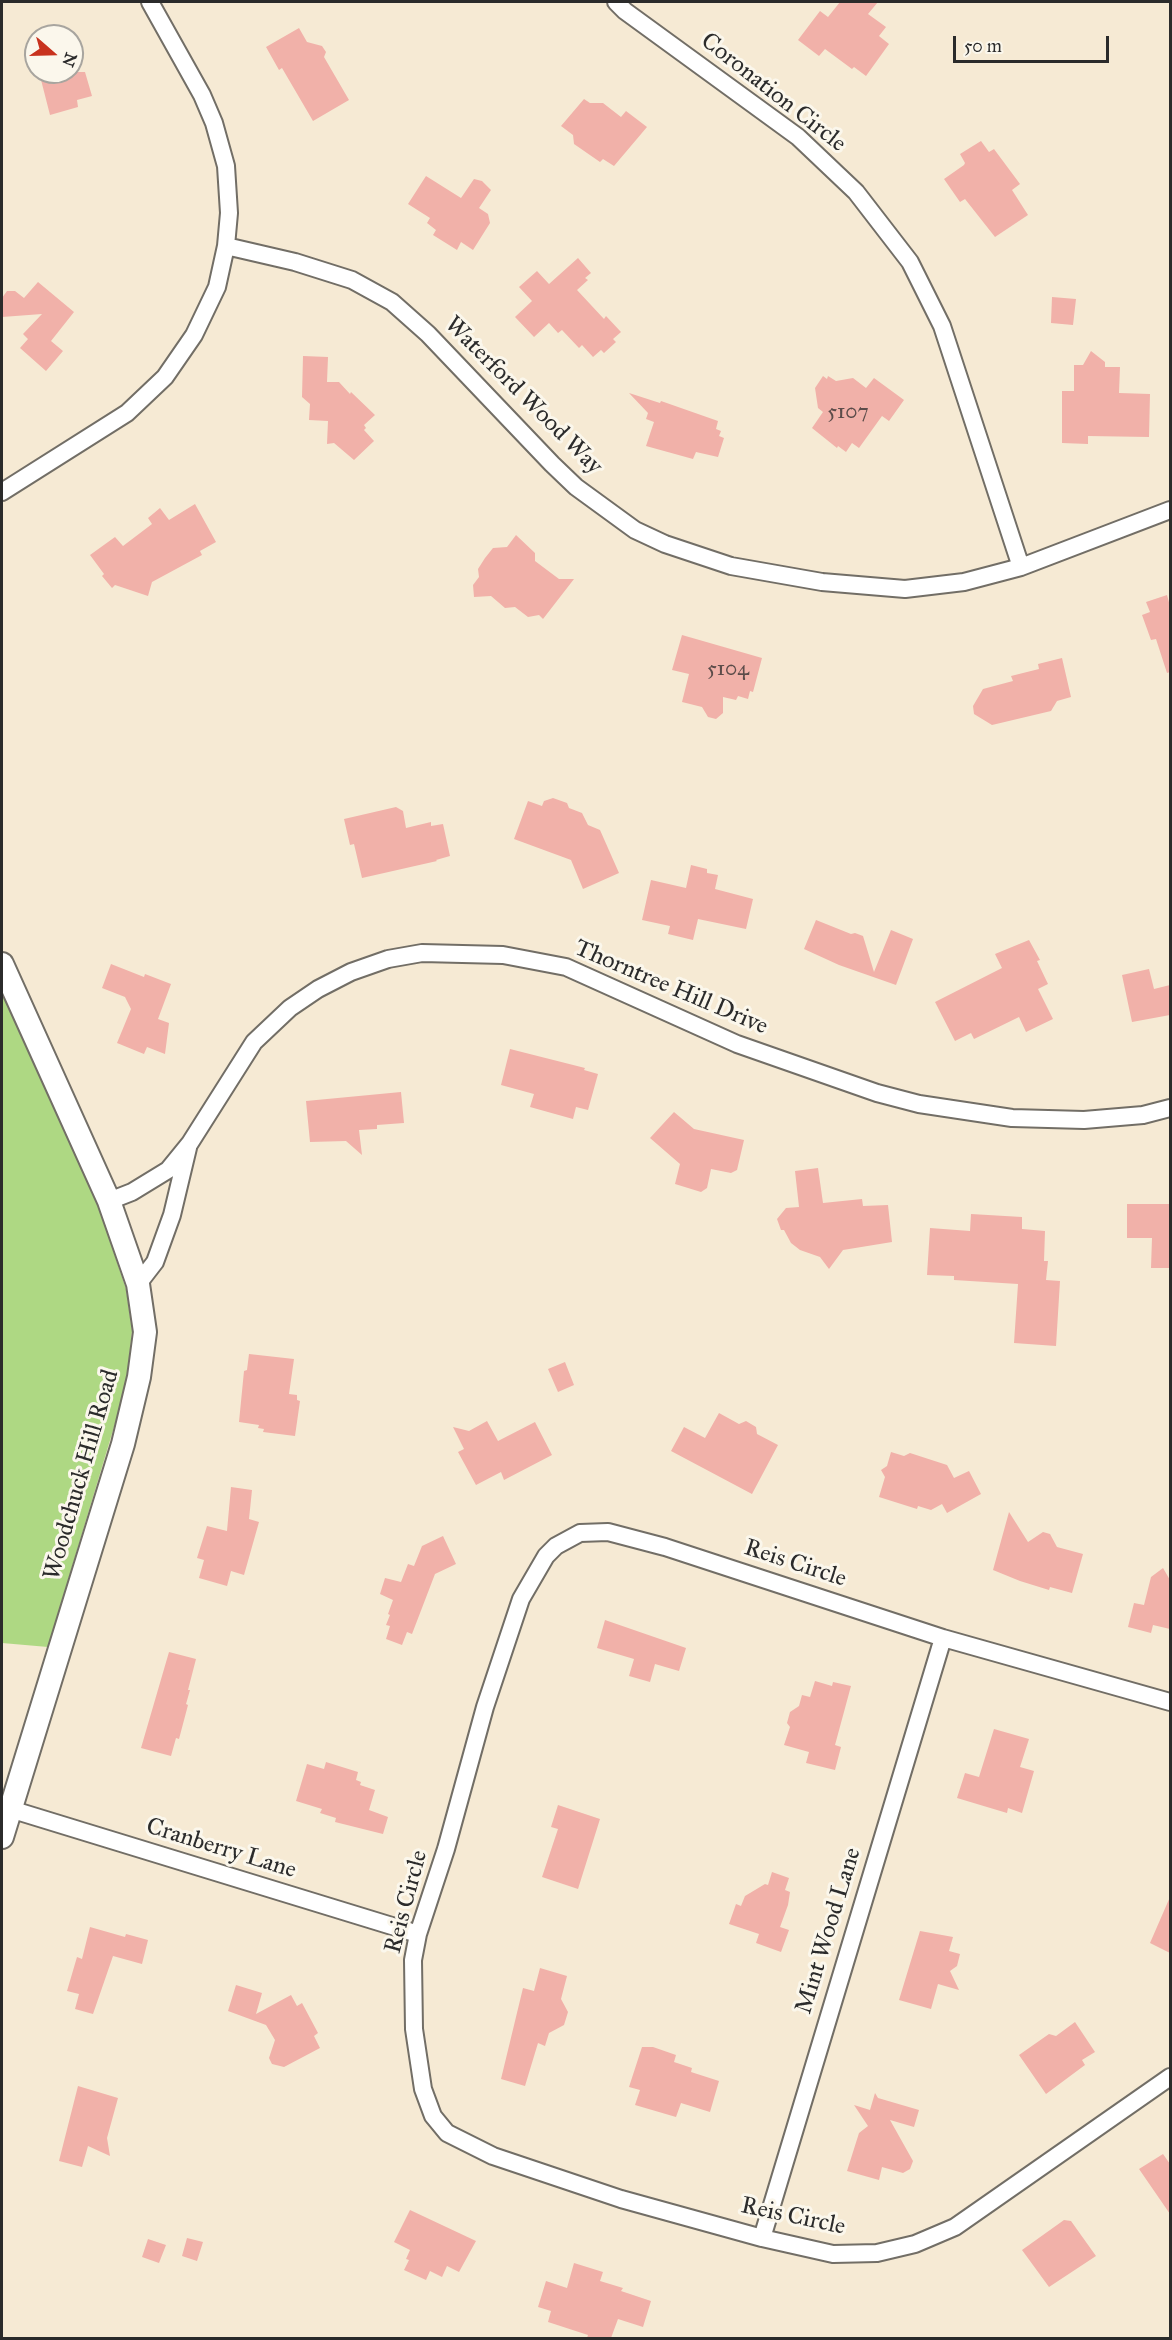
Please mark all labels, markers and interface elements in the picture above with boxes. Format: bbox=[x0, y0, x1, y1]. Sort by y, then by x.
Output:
north arrow bbox=[24, 24, 84, 84]
scale bar bbox=[956, 24, 1112, 62]
street label: Coronation Circle bbox=[695, 27, 851, 159]
text: 50 m bbox=[964, 35, 1002, 57]
text: N bbox=[58, 50, 81, 69]
street label: Waterford Wood Way bbox=[438, 311, 608, 481]
house number: 5107 bbox=[827, 400, 869, 426]
house number: 5104 bbox=[707, 657, 749, 683]
street label: Thorntree Hill Drive bbox=[570, 934, 772, 1042]
street label: Woodchuck Hill Road bbox=[38, 1366, 126, 1584]
street label: Reis Circle bbox=[740, 1534, 850, 1594]
street label: Cranberry Lane bbox=[143, 1813, 299, 1885]
street label: Mint Wood Lane bbox=[790, 1844, 868, 2018]
street label: Reis Circle bbox=[379, 1847, 435, 1957]
street label: Reis Circle bbox=[738, 2192, 848, 2242]

